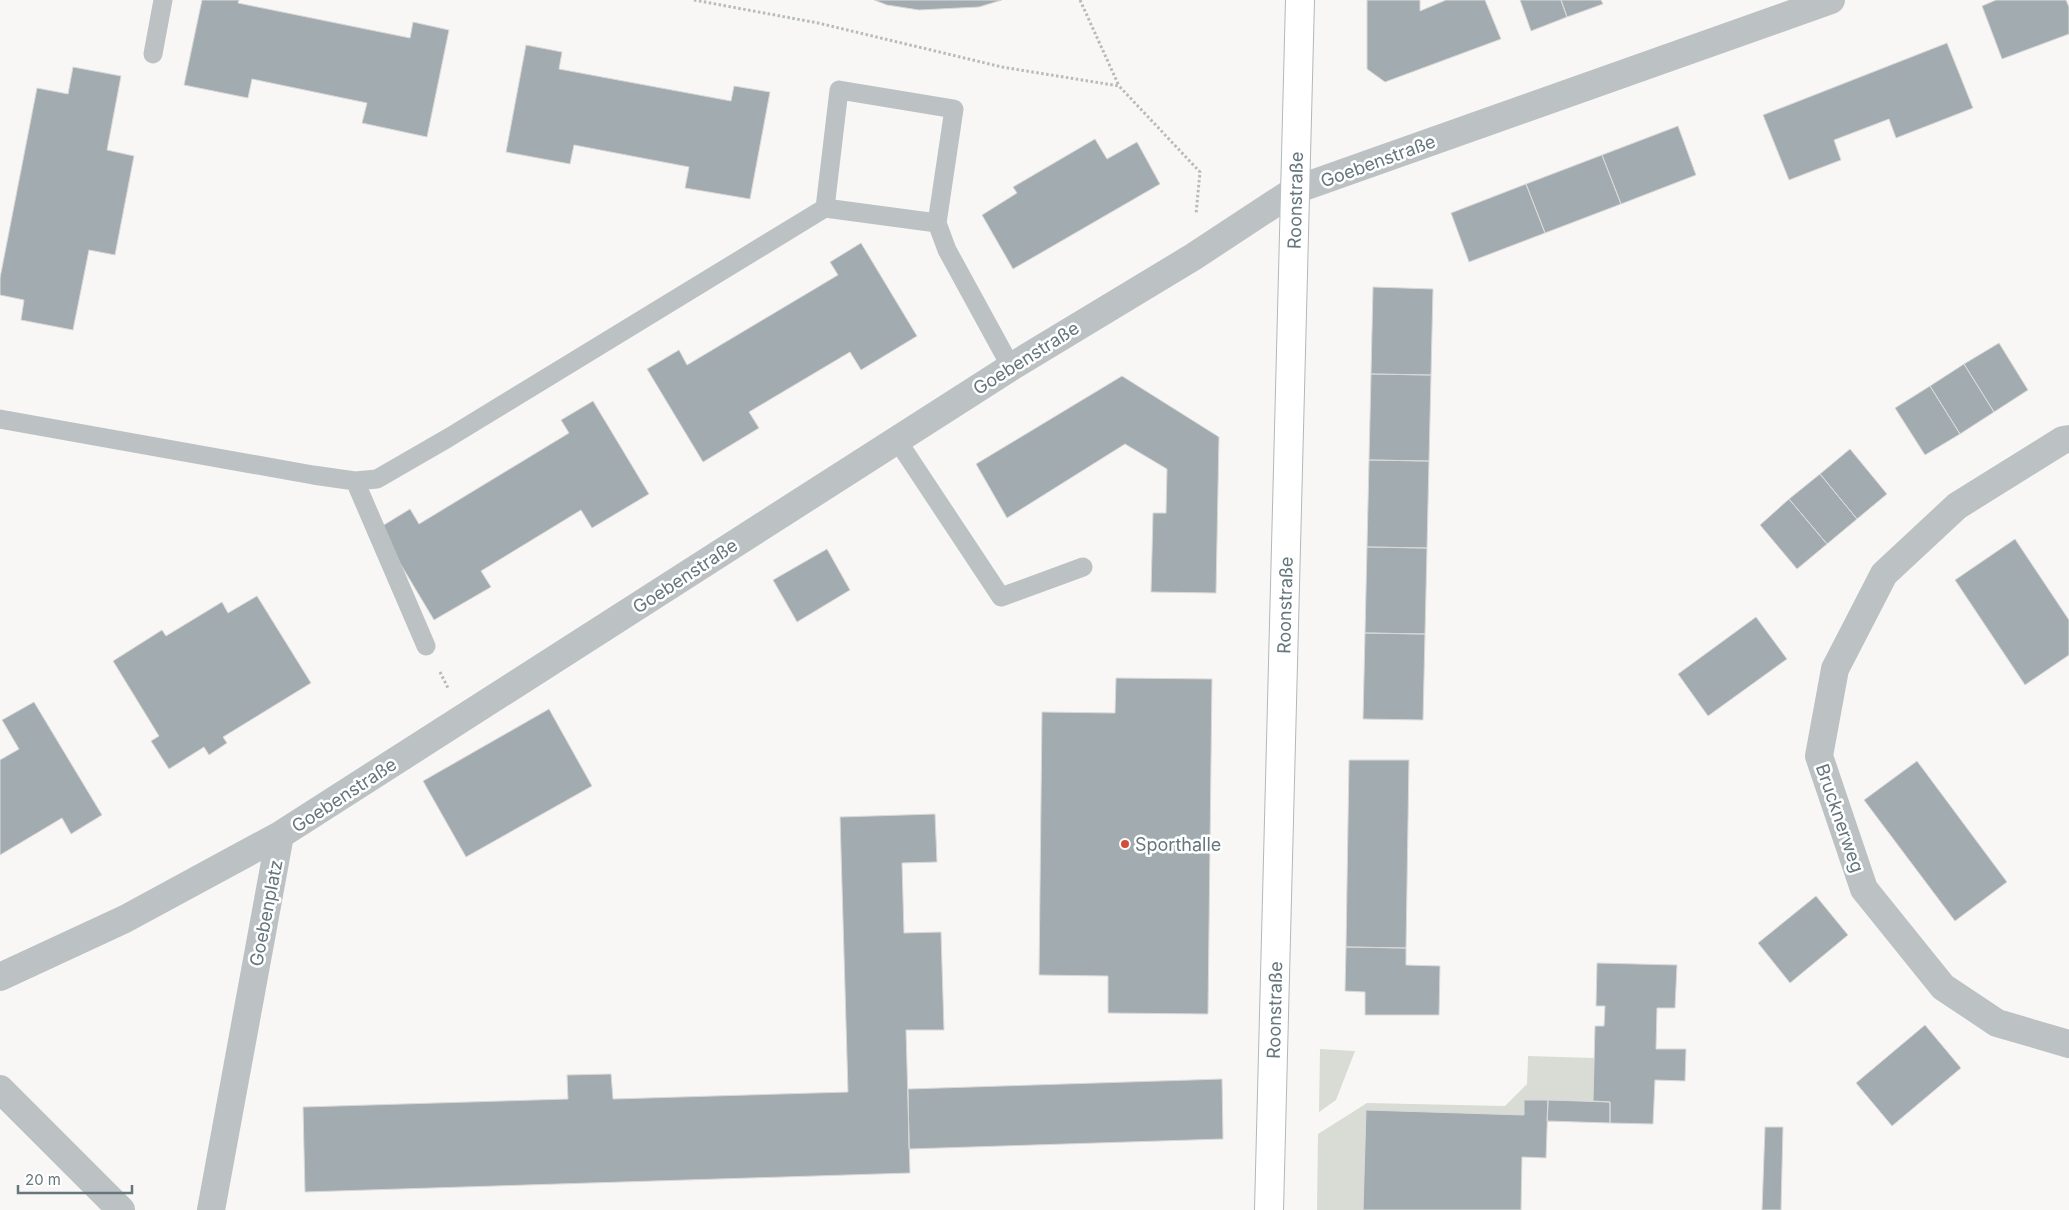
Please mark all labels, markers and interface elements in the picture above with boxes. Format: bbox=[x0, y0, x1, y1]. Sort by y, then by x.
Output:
street label: Goebenstraße bbox=[1318, 130, 1438, 192]
street label: Roonstraße bbox=[1283, 151, 1307, 249]
street label: Goebenstraße bbox=[969, 317, 1083, 399]
street label: Goebenstraße bbox=[629, 534, 741, 618]
street label: Roonstraße bbox=[1273, 556, 1296, 654]
street label: Goebenstraße bbox=[288, 753, 400, 837]
street label: Brucknerweg bbox=[1812, 761, 1868, 875]
place label: Sporthalle bbox=[1135, 834, 1221, 855]
marker: Sporthalle bbox=[1119, 838, 1131, 850]
street label: Goebenplatz bbox=[245, 858, 287, 968]
street label: Roonstraße bbox=[1262, 961, 1286, 1059]
scale bar bbox=[18, 1162, 131, 1194]
text: 20 m bbox=[25, 1170, 61, 1189]

